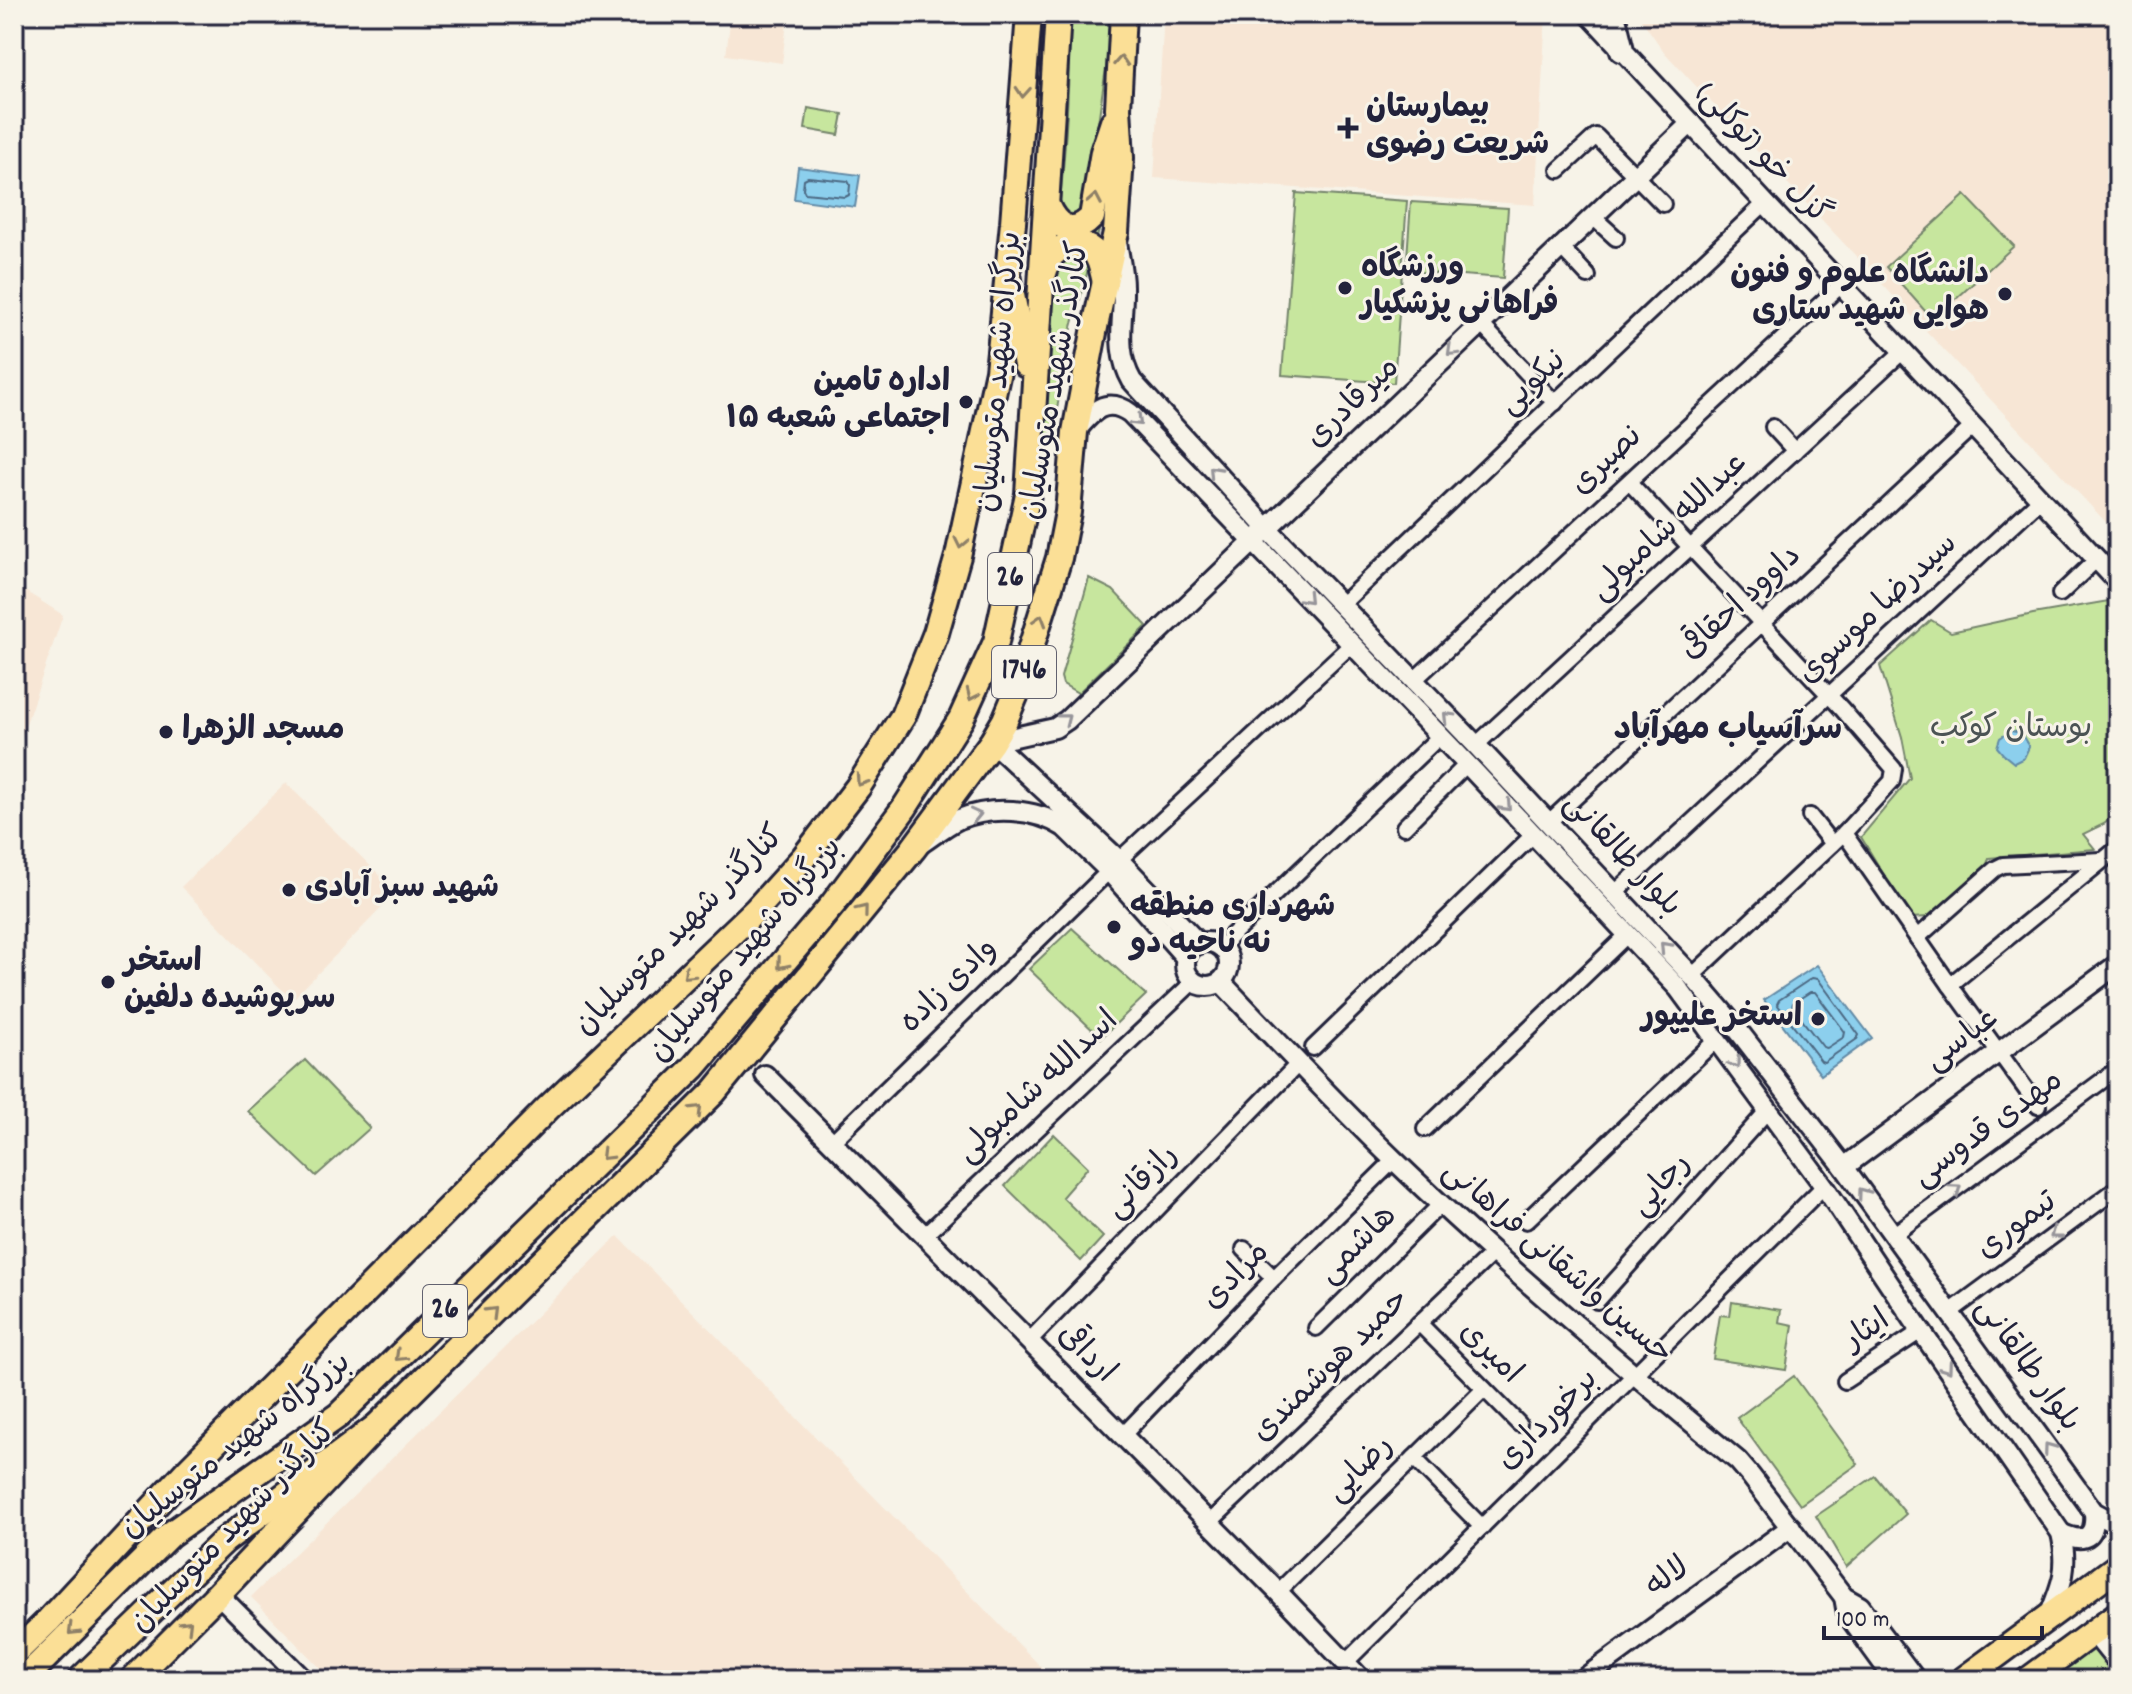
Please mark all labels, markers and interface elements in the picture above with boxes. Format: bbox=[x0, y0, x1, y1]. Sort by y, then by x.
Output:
one-way arrow bbox=[1112, 54, 1129, 67]
street label: گزل خو (توکلی) bbox=[1682, 73, 1840, 237]
one-way arrow bbox=[1015, 86, 1032, 99]
place label: بیمارستان شریعت رضوی bbox=[1366, 87, 1549, 170]
marker: بیمارستان شریعت رضوی bbox=[1337, 117, 1359, 139]
one-way arrow bbox=[1085, 193, 1102, 206]
street label: بزرگراه شهید متوسلیان bbox=[966, 229, 1036, 515]
street label: کنارگذر شهید متوسلیان bbox=[1010, 238, 1104, 524]
place label: ورزشگاه فراهانی پزشکیار bbox=[1358, 245, 1559, 330]
place label: دانشگاه علوم و فنون هوایی شهید ستاری bbox=[1730, 251, 1989, 336]
marker: ورزشگاه فراهانی پزشکیار bbox=[1336, 279, 1354, 297]
marker: دانشگاه علوم و فنون هوایی شهید ستاری bbox=[1996, 285, 2014, 303]
street label: نیکویی bbox=[1490, 340, 1578, 428]
one-way arrow bbox=[1447, 342, 1461, 357]
street label: میرقادری bbox=[1296, 347, 1412, 461]
place label: اداره تامین اجتماعی شعبه ۱۵ bbox=[726, 361, 950, 444]
marker: اداره تامین اجتماعی شعبه ۱۵ bbox=[957, 393, 975, 411]
one-way arrow bbox=[1128, 412, 1142, 426]
street label: نصیری bbox=[1561, 416, 1655, 508]
street label: عبدالله شامبولی bbox=[1581, 443, 1759, 613]
one-way arrow bbox=[1209, 466, 1224, 480]
street label: سیدرضا موسوی bbox=[1788, 523, 1970, 697]
one-way arrow bbox=[953, 535, 970, 549]
street label: داوود احقاقی bbox=[1670, 535, 1813, 673]
road number: 26 bbox=[988, 553, 1032, 605]
one-way arrow bbox=[1298, 589, 1313, 603]
one-way arrow bbox=[1031, 613, 1047, 627]
road number: 1746 bbox=[992, 646, 1056, 698]
one-way arrow bbox=[966, 687, 982, 701]
district label: سرآسیاب مهرآباد bbox=[1614, 707, 1842, 756]
park label: بوستان کوکب bbox=[1930, 707, 2092, 753]
place label: مسجد الزهرا bbox=[182, 709, 345, 755]
one-way arrow bbox=[1443, 712, 1458, 726]
one-way arrow bbox=[1056, 715, 1071, 729]
marker: مسجد الزهرا bbox=[157, 723, 175, 741]
one-way arrow bbox=[856, 772, 871, 786]
street label: بلوار طالقانی bbox=[1551, 783, 1691, 929]
one-way arrow bbox=[1497, 797, 1511, 812]
one-way arrow bbox=[969, 807, 983, 824]
street label: کنارگذر شهید متوسلیان bbox=[565, 816, 797, 1048]
street label: بزرگراه شهید متوسلیان bbox=[639, 828, 855, 1074]
place label: شهید سبز آبادی bbox=[305, 867, 499, 913]
marker: شهید سبز آبادی bbox=[280, 881, 298, 899]
place label: شهرداری منطقه نه ناحیه دو bbox=[1128, 886, 1335, 969]
one-way arrow bbox=[853, 905, 868, 920]
marker: شهرداری منطقه نه ناحیه دو bbox=[1105, 918, 1123, 936]
street label: وادی زاده bbox=[890, 928, 1010, 1046]
place label: استخر سرپوشیده دلفین bbox=[121, 941, 336, 1024]
one-way arrow bbox=[1661, 941, 1675, 956]
one-way arrow bbox=[777, 955, 792, 969]
one-way arrow bbox=[683, 964, 697, 979]
marker: استخر سرپوشیده دلفین bbox=[99, 973, 117, 991]
place label: استخر علیپور bbox=[1639, 996, 1802, 1042]
street label: عباسی bbox=[1916, 998, 2010, 1084]
street label: اسدالله شامبولی bbox=[947, 1000, 1131, 1176]
marker: استخر علیپور bbox=[1809, 1010, 1827, 1028]
one-way arrow bbox=[1725, 1054, 1739, 1068]
street label: مهدی قدوسی bbox=[1904, 1060, 2074, 1200]
one-way arrow bbox=[688, 1104, 702, 1119]
street label: رازقانی bbox=[1096, 1135, 1190, 1231]
street label: رجایی bbox=[1621, 1144, 1703, 1228]
one-way arrow bbox=[601, 1145, 615, 1160]
street label: حسین واشقانی فراهانی bbox=[1430, 1151, 1682, 1377]
street label: تیموری bbox=[1968, 1181, 2069, 1273]
one-way arrow bbox=[1947, 1184, 1962, 1198]
one-way arrow bbox=[1858, 1187, 1872, 1202]
street label: هاشمی bbox=[1309, 1196, 1409, 1296]
one-way arrow bbox=[2050, 1224, 2064, 1239]
street label: مرادی bbox=[1192, 1232, 1282, 1322]
street label: حمید هوشمندی bbox=[1242, 1279, 1422, 1455]
road number: 26 bbox=[423, 1285, 467, 1337]
street label: بلوار طالقانی bbox=[1961, 1289, 2091, 1443]
street label: ایثار bbox=[1833, 1300, 1901, 1366]
one-way arrow bbox=[483, 1307, 497, 1321]
street label: امیری bbox=[1447, 1312, 1531, 1396]
street label: ارداقی bbox=[1045, 1314, 1126, 1395]
street label: بزرگراه شهید متوسلیان bbox=[112, 1342, 362, 1552]
one-way arrow bbox=[395, 1347, 409, 1361]
street label: برخورداری bbox=[1487, 1359, 1611, 1483]
one-way arrow bbox=[1937, 1360, 1952, 1374]
street label: کنارگذر شهید متوسلیان bbox=[121, 1411, 349, 1645]
street label: رضایی bbox=[1317, 1426, 1405, 1514]
one-way arrow bbox=[2044, 1443, 2059, 1457]
street label: لاله bbox=[1637, 1547, 1701, 1611]
scale bar bbox=[1824, 1590, 2042, 1640]
text: 100 m bbox=[1836, 1604, 1889, 1638]
one-way arrow bbox=[178, 1620, 192, 1634]
one-way arrow bbox=[68, 1621, 82, 1635]

